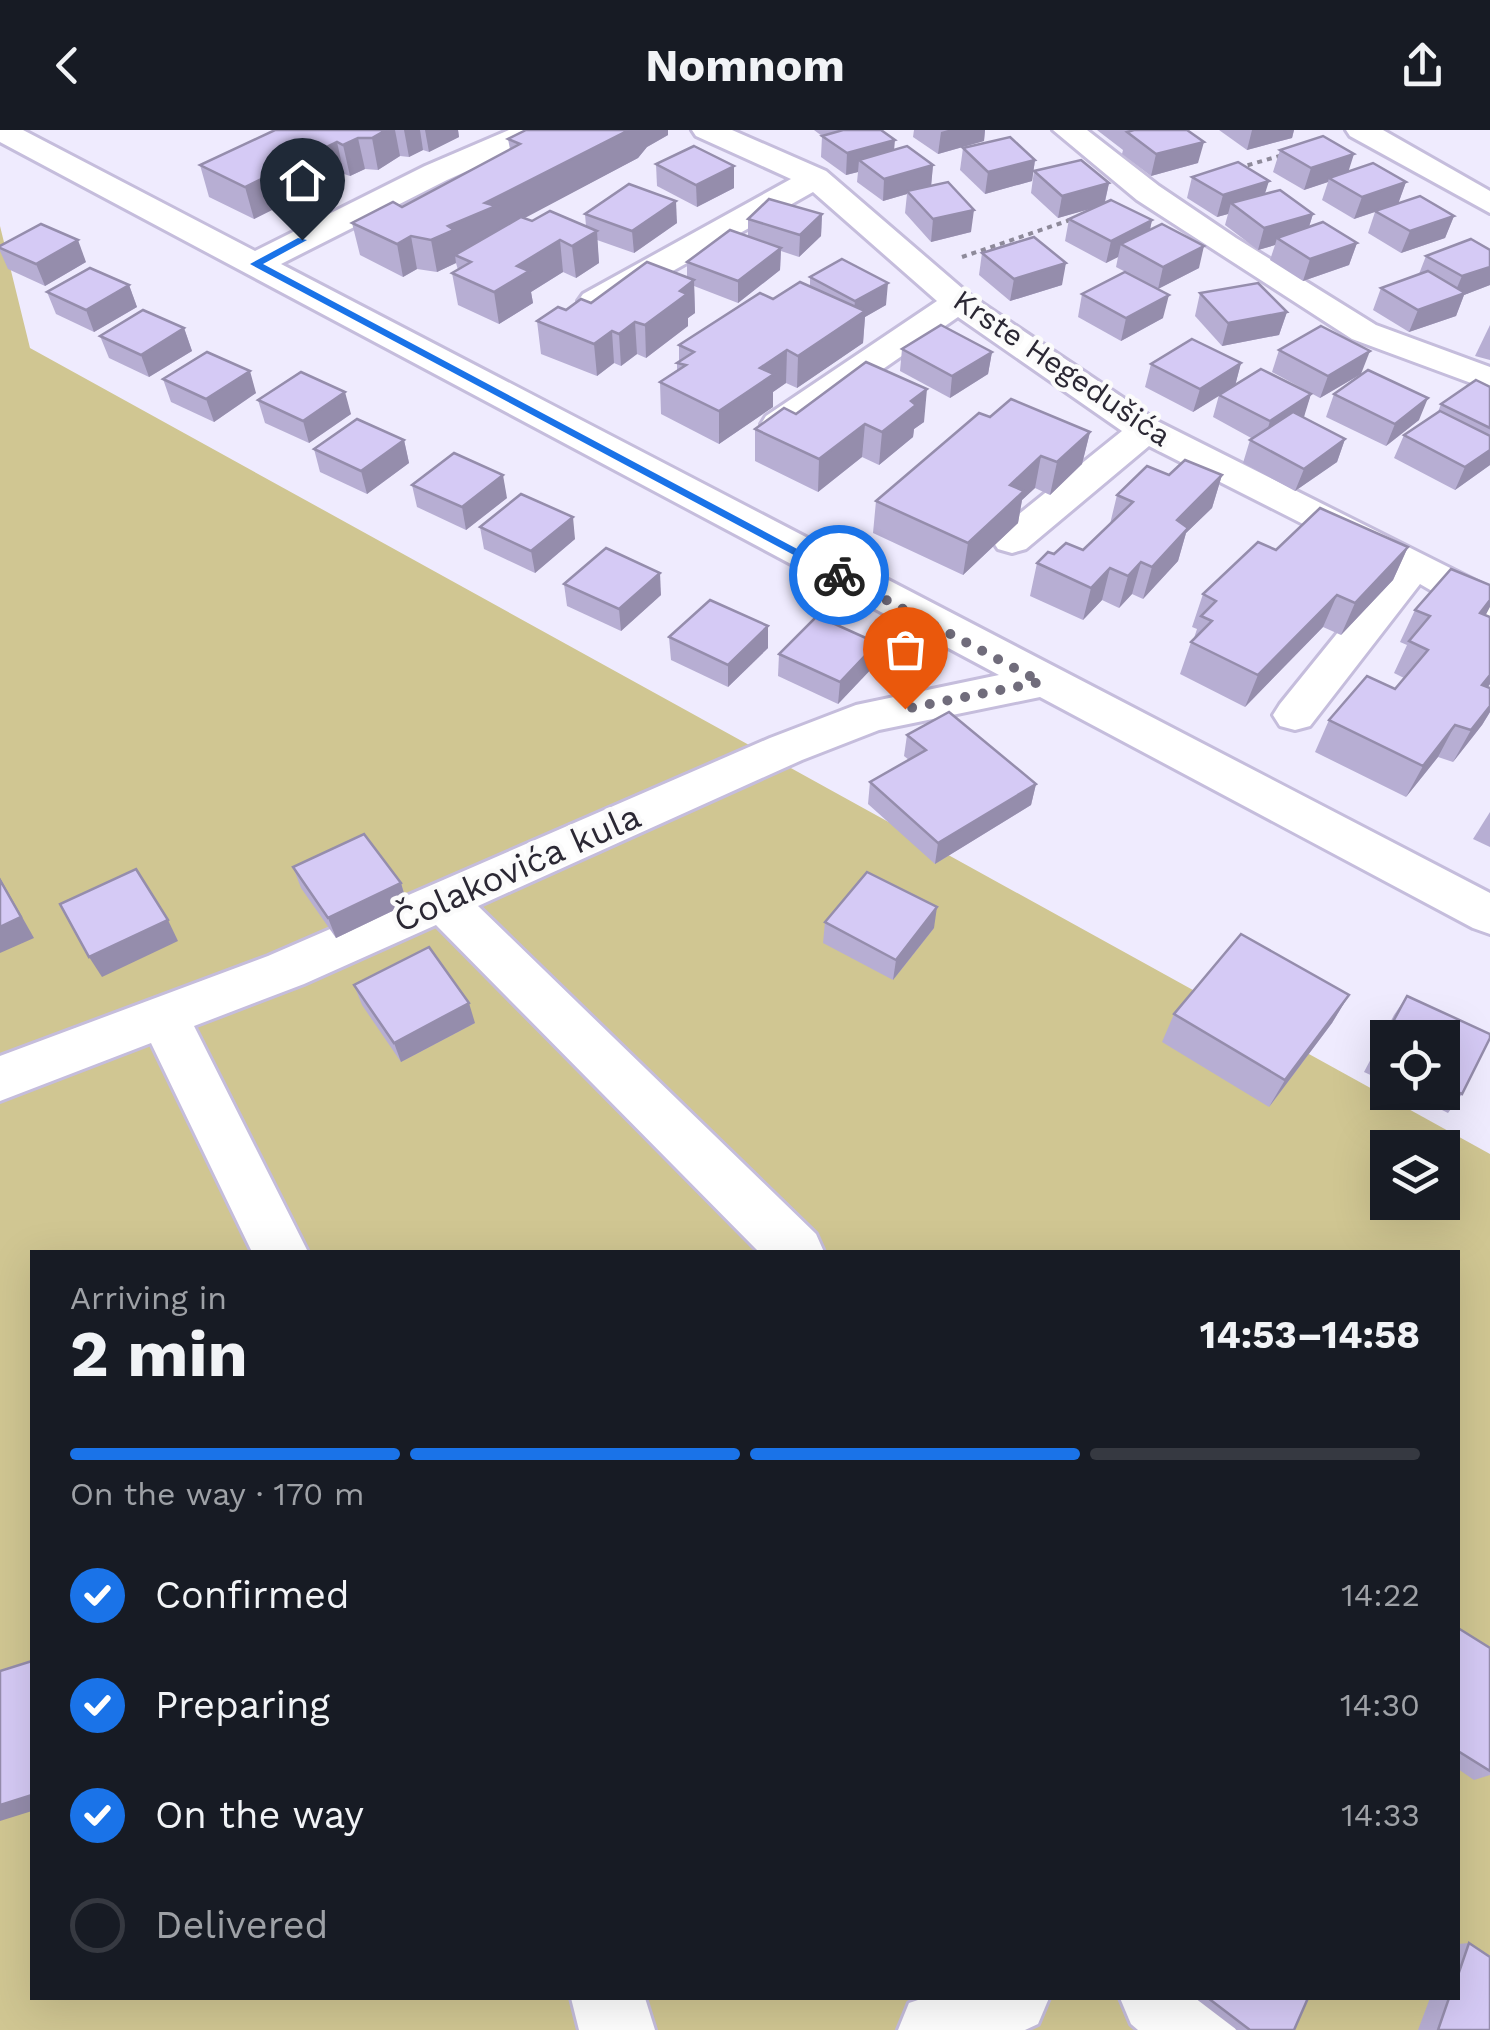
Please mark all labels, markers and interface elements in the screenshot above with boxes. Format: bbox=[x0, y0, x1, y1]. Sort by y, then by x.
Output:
icon: back bbox=[40, 38, 95, 93]
icon: share bbox=[1395, 38, 1450, 93]
text: Nomnom bbox=[645, 39, 845, 92]
pin bbox=[260, 138, 345, 241]
icon: home bbox=[275, 153, 330, 208]
street label: Krste Hegedušića bbox=[947, 282, 1178, 453]
courier bbox=[789, 525, 889, 625]
icon: bike bbox=[812, 548, 867, 603]
pin bbox=[863, 607, 948, 710]
icon: bag bbox=[878, 622, 933, 677]
street label: Čolakovića kula bbox=[387, 795, 647, 941]
map controls bbox=[1370, 1020, 1460, 1220]
button: locate bbox=[1370, 1020, 1460, 1110]
button: layers bbox=[1370, 1130, 1460, 1220]
text: Arriving in bbox=[70, 1279, 227, 1317]
text: 14:53–14:58 bbox=[1200, 1313, 1420, 1357]
text: 2 min bbox=[70, 1316, 248, 1392]
text: On the way · 170 m bbox=[70, 1475, 365, 1513]
icon: check bbox=[70, 1568, 125, 1623]
text: Confirmed bbox=[155, 1573, 350, 1617]
text: 14:22 bbox=[1341, 1576, 1420, 1614]
icon: check bbox=[70, 1678, 125, 1733]
text: Preparing bbox=[155, 1683, 330, 1727]
text: 14:30 bbox=[1340, 1686, 1420, 1724]
icon: check bbox=[70, 1788, 125, 1843]
text: On the way bbox=[155, 1793, 364, 1837]
text: 14:33 bbox=[1341, 1796, 1420, 1834]
text: Delivered bbox=[155, 1903, 328, 1947]

